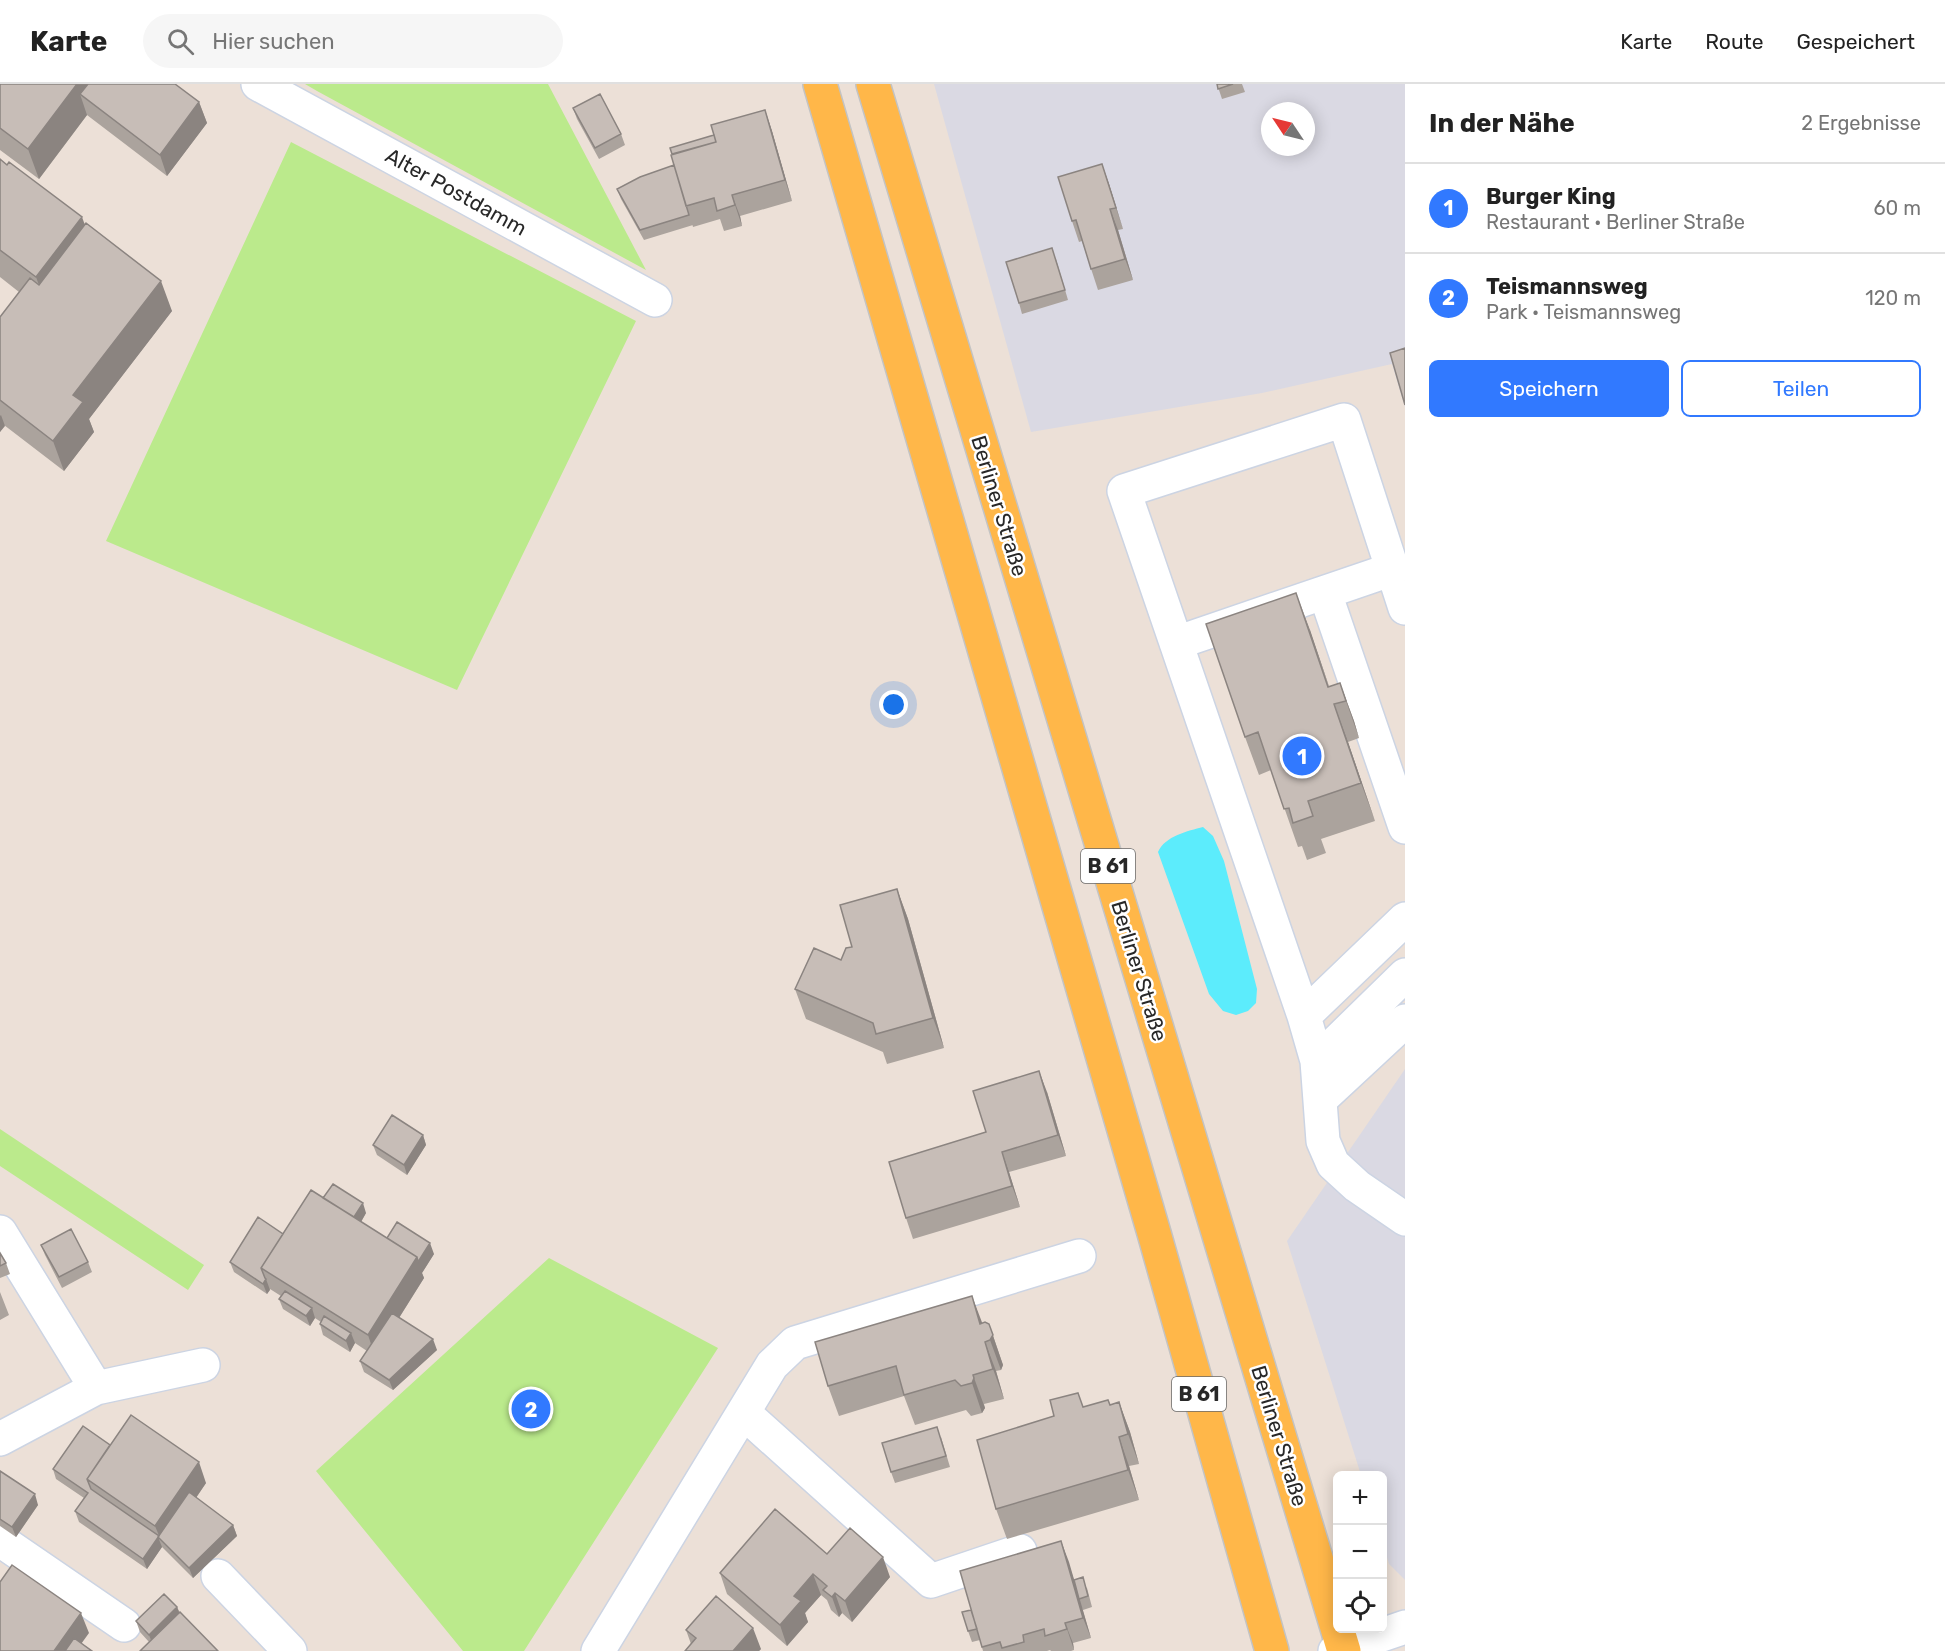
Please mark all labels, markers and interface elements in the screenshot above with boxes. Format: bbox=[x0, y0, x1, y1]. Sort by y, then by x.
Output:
search box bbox=[143, 14, 563, 68]
text: Karte bbox=[30, 25, 107, 58]
icon: search bbox=[164, 25, 197, 58]
text: Hier suchen bbox=[212, 28, 335, 55]
text: Karte bbox=[1620, 29, 1672, 54]
text: Route bbox=[1705, 29, 1764, 54]
text: Gespeichert bbox=[1797, 29, 1915, 54]
north arrow bbox=[1261, 102, 1315, 156]
text: In der Nähe bbox=[1429, 108, 1575, 139]
text: 2 Ergebnisse bbox=[1801, 111, 1921, 135]
street label: Alter Postdamm bbox=[381, 142, 531, 241]
text: Burger King bbox=[1486, 183, 1616, 210]
text: 1 bbox=[1444, 196, 1453, 220]
text: 60 m bbox=[1874, 196, 1921, 220]
text: Restaurant · Berliner Straße bbox=[1486, 210, 1745, 234]
text: Teismannsweg bbox=[1486, 273, 1648, 300]
text: 2 bbox=[1442, 286, 1455, 310]
text: 120 m bbox=[1865, 286, 1921, 310]
text: Park · Teismannsweg bbox=[1486, 300, 1681, 324]
button: Speichern bbox=[1429, 360, 1669, 417]
button: Teilen bbox=[1681, 360, 1921, 417]
street label: Berliner Straße bbox=[966, 432, 1033, 579]
your location bbox=[879, 690, 908, 719]
pin: 1 bbox=[1282, 734, 1322, 778]
road number: B 61 bbox=[1081, 849, 1135, 883]
street label: Berliner Straße bbox=[1106, 897, 1173, 1044]
street label: Berliner Straße bbox=[1246, 1362, 1313, 1509]
road number: B 61 bbox=[1172, 1377, 1226, 1411]
pin: 2 bbox=[512, 1386, 550, 1432]
map controls bbox=[1333, 1471, 1387, 1633]
button: + bbox=[1333, 1471, 1387, 1525]
button: − bbox=[1333, 1525, 1387, 1579]
button: locate bbox=[1333, 1579, 1387, 1633]

